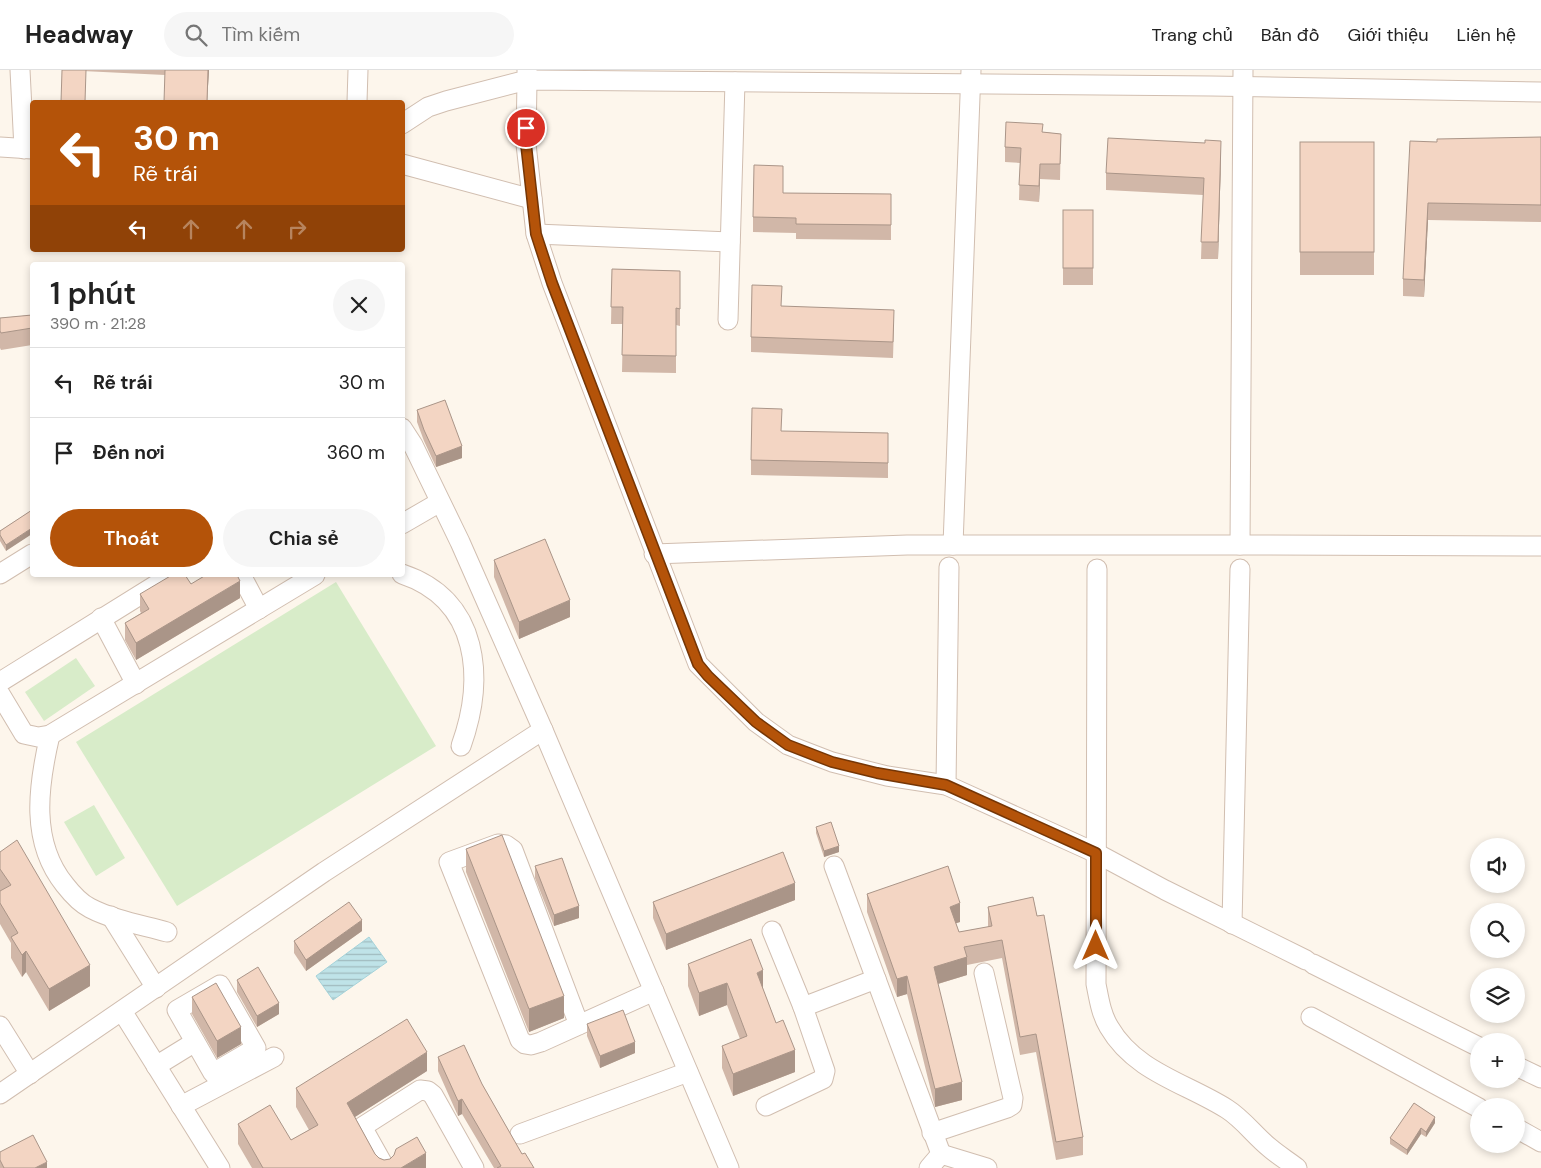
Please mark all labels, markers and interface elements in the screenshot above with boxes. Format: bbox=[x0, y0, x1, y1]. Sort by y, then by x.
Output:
search box bbox=[164, 12, 514, 57]
text: Headway bbox=[25, 19, 134, 50]
icon: search bbox=[182, 21, 210, 49]
text: Tìm kiếm bbox=[222, 22, 300, 47]
text: Trang chủ bbox=[1151, 23, 1233, 47]
text: Bản đồ bbox=[1261, 23, 1320, 47]
text: Giới thiệu bbox=[1348, 23, 1428, 47]
text: Liên hệ bbox=[1456, 23, 1516, 47]
pin bbox=[505, 107, 547, 149]
icon: arrive bbox=[512, 114, 540, 142]
text: 30 m bbox=[133, 115, 220, 161]
icon: left bbox=[50, 120, 115, 185]
text: Rẽ trái bbox=[133, 159, 198, 188]
icon: left bbox=[124, 215, 152, 243]
icon: ahead bbox=[177, 215, 205, 243]
icon: ahead bbox=[230, 215, 258, 243]
icon: right bbox=[283, 215, 311, 243]
text: 1 phút bbox=[50, 274, 136, 313]
button: close bbox=[333, 279, 385, 331]
text: 390 m · 21:28 bbox=[50, 313, 146, 334]
icon: left bbox=[50, 369, 78, 397]
text: Rẽ trái bbox=[93, 370, 153, 395]
text: 30 m bbox=[339, 370, 385, 395]
icon: arrive bbox=[50, 439, 78, 467]
text: Đến nơi bbox=[93, 440, 165, 465]
text: 360 m bbox=[327, 440, 385, 465]
button: Thoát bbox=[50, 509, 213, 567]
button: Chia sẻ bbox=[223, 509, 385, 567]
map controls bbox=[1470, 838, 1525, 1153]
button: sound bbox=[1470, 838, 1525, 893]
button: search bbox=[1470, 903, 1525, 958]
position arrow bbox=[1069, 919, 1121, 971]
button: layers bbox=[1470, 968, 1525, 1023]
button: + bbox=[1470, 1033, 1525, 1088]
button: − bbox=[1470, 1098, 1525, 1153]

